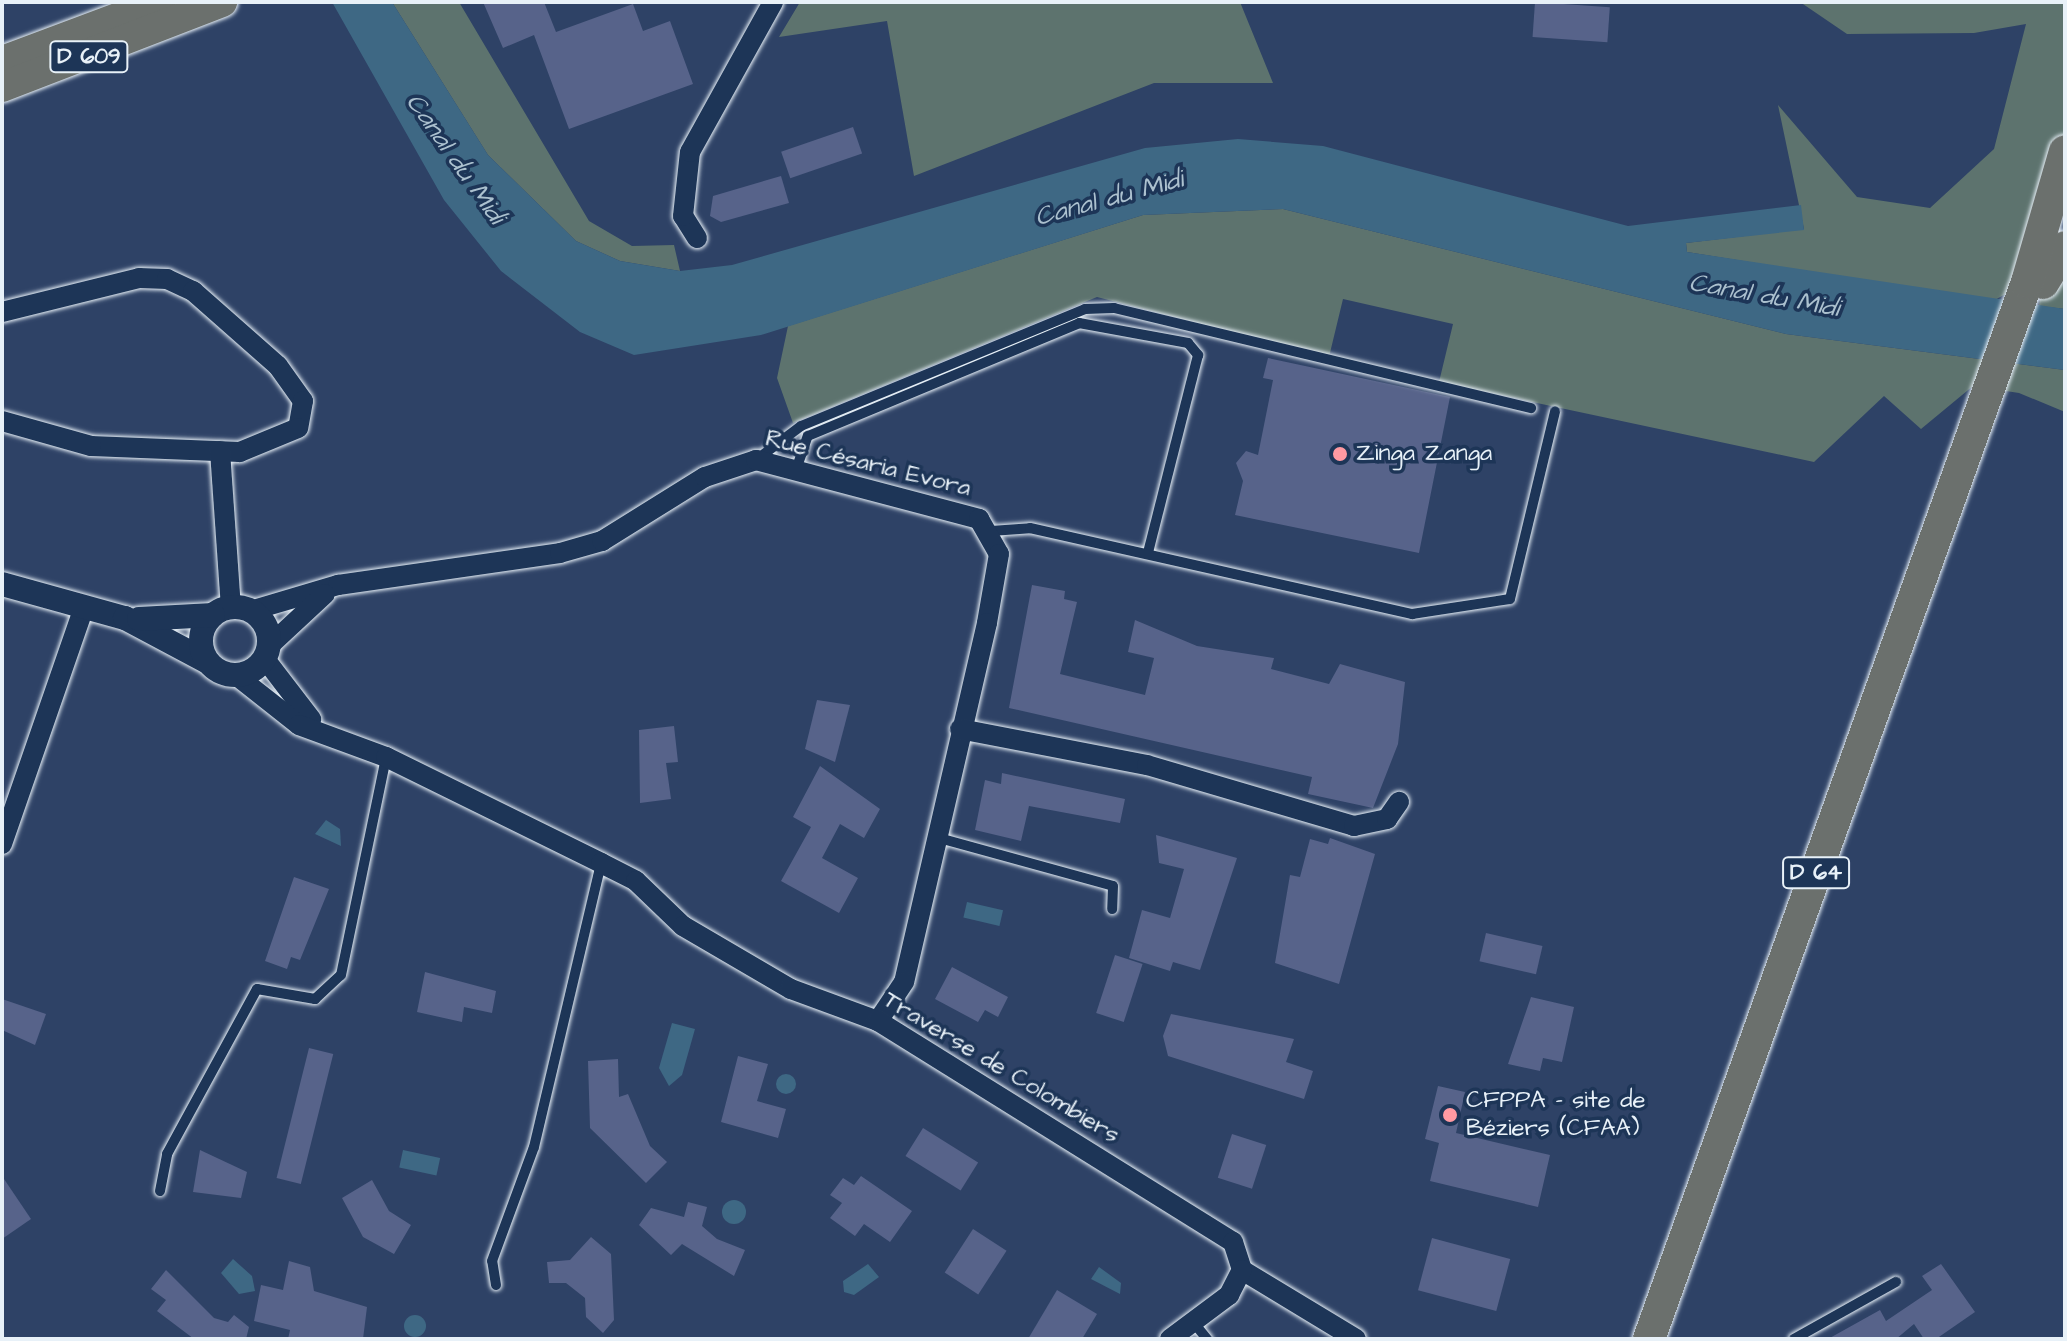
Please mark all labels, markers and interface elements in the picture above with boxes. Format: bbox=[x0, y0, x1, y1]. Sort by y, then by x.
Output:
road number: D 609 bbox=[49, 39, 129, 75]
water label: Canal du Midi bbox=[399, 88, 511, 230]
water label: Canal du Midi bbox=[1032, 164, 1186, 234]
water label: Canal du Midi bbox=[1686, 267, 1842, 325]
street label: Rue Césaria Evora bbox=[762, 425, 974, 503]
place label: Zinga Zanga bbox=[1356, 440, 1492, 468]
marker: Zinga Zanga bbox=[1331, 445, 1349, 463]
road number: D 64 bbox=[1782, 855, 1850, 891]
street label: Traverse de Colombiers bbox=[878, 986, 1124, 1150]
place label: CFPPA - site de Béziers (CFAA) bbox=[1466, 1087, 1646, 1143]
marker: CFPPA - site de Béziers (CFAA) bbox=[1441, 1106, 1459, 1124]

